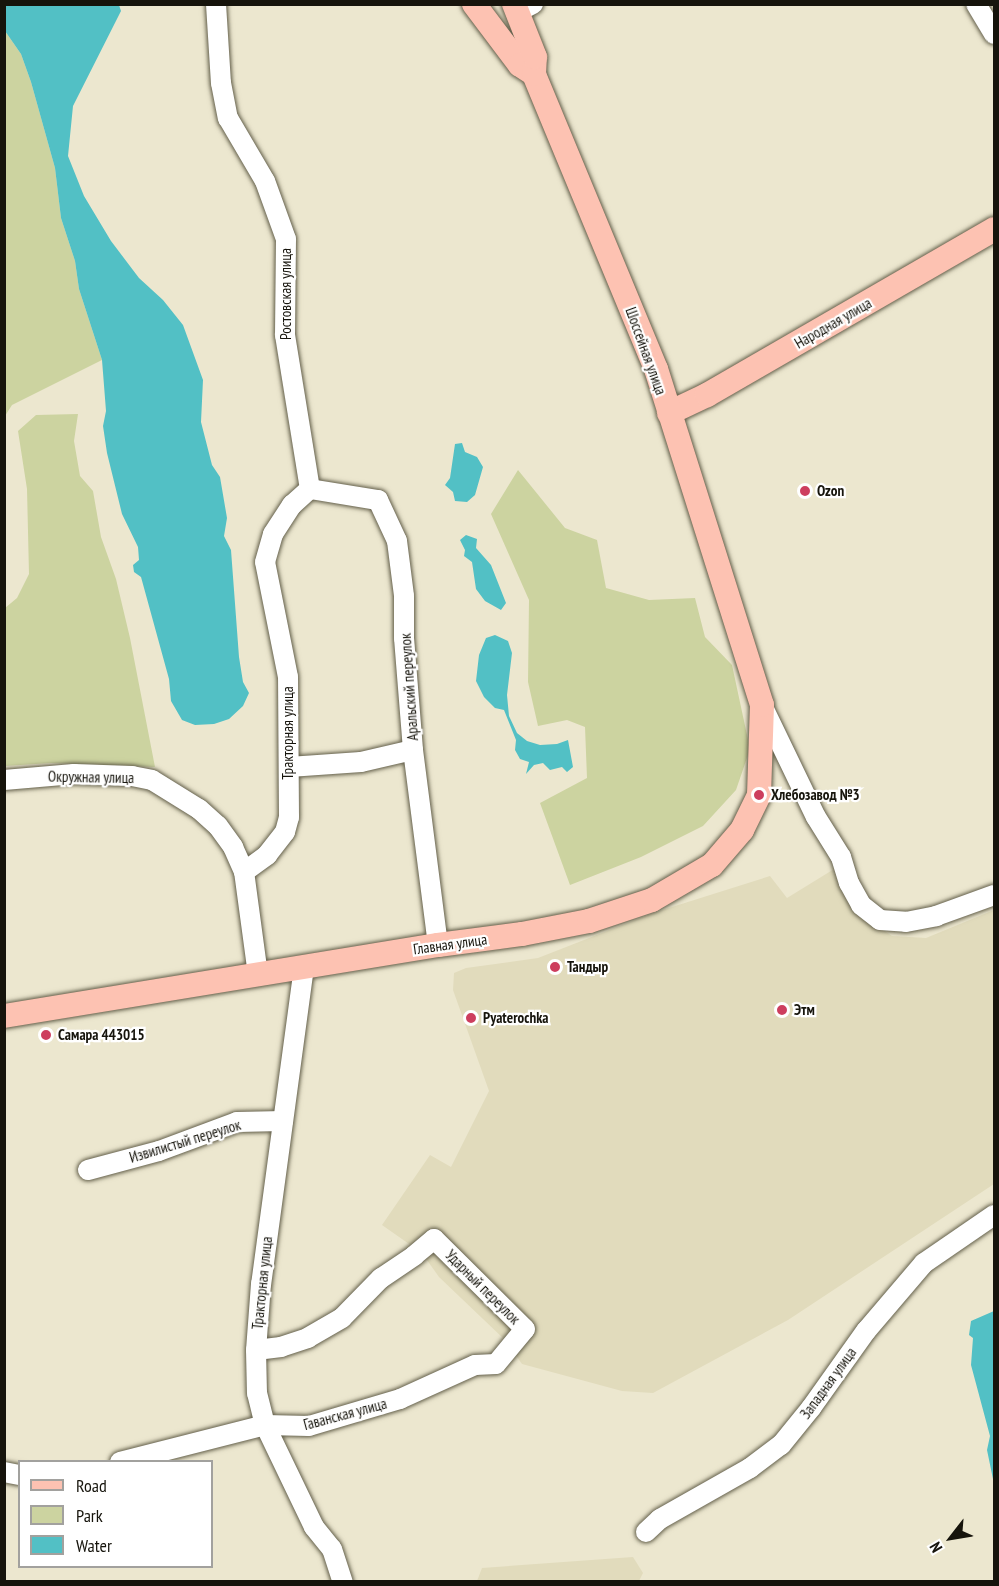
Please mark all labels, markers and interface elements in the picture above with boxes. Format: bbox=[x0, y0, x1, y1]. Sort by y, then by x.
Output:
street label: Ростовская улица bbox=[277, 248, 295, 340]
street label: Народная улица bbox=[791, 294, 875, 352]
street label: Шоссейная улица bbox=[622, 305, 670, 397]
place label: Ozon bbox=[817, 482, 844, 500]
marker: Ozon bbox=[798, 484, 812, 498]
street label: Аральский переулок bbox=[396, 633, 422, 741]
street label: Тракторная улица bbox=[279, 686, 297, 780]
street label: Окружная улица bbox=[48, 767, 134, 787]
place label: Хлебозавод №3 bbox=[771, 786, 860, 804]
marker: Хлебозавод №3 bbox=[752, 788, 766, 802]
street label: Главная улица bbox=[412, 930, 488, 958]
place label: Тандыр bbox=[567, 958, 608, 976]
marker: Тандыр bbox=[548, 960, 562, 974]
place label: Этм bbox=[794, 1001, 815, 1019]
marker: Этм bbox=[775, 1003, 789, 1017]
place label: Pyaterochka bbox=[483, 1009, 549, 1027]
marker: Pyaterochka bbox=[464, 1011, 478, 1025]
place label: Самара 443015 bbox=[58, 1026, 145, 1044]
marker: Самара 443015 bbox=[39, 1028, 53, 1042]
street label: Извилистый переулок bbox=[127, 1116, 243, 1166]
street label: Тракторная улица bbox=[248, 1236, 276, 1330]
street label: Ударный переулок bbox=[442, 1246, 524, 1328]
street label: Западная улица bbox=[796, 1344, 860, 1422]
street label: Гаванская улица bbox=[301, 1394, 389, 1434]
legend bbox=[18, 1460, 213, 1568]
text: Road bbox=[76, 1474, 107, 1497]
text: Park bbox=[76, 1504, 103, 1527]
north arrow bbox=[921, 1508, 981, 1568]
text: Water bbox=[76, 1534, 112, 1557]
text: N bbox=[925, 1538, 946, 1556]

